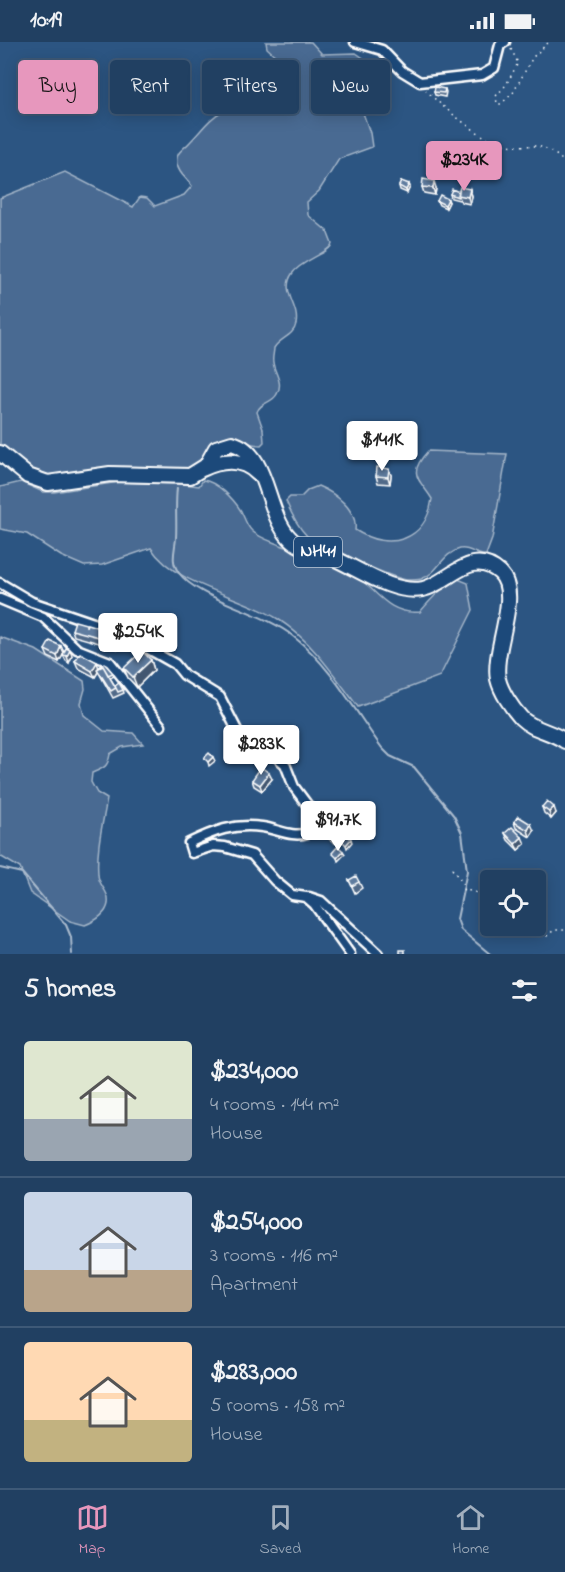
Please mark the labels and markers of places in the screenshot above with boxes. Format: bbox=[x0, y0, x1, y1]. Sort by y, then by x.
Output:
pin: $234K bbox=[422, 141, 506, 192]
pin: $141K bbox=[340, 421, 424, 472]
pin: $254K bbox=[96, 613, 180, 664]
pin: $283K bbox=[219, 725, 303, 776]
pin: $91.7K bbox=[289, 801, 387, 852]

